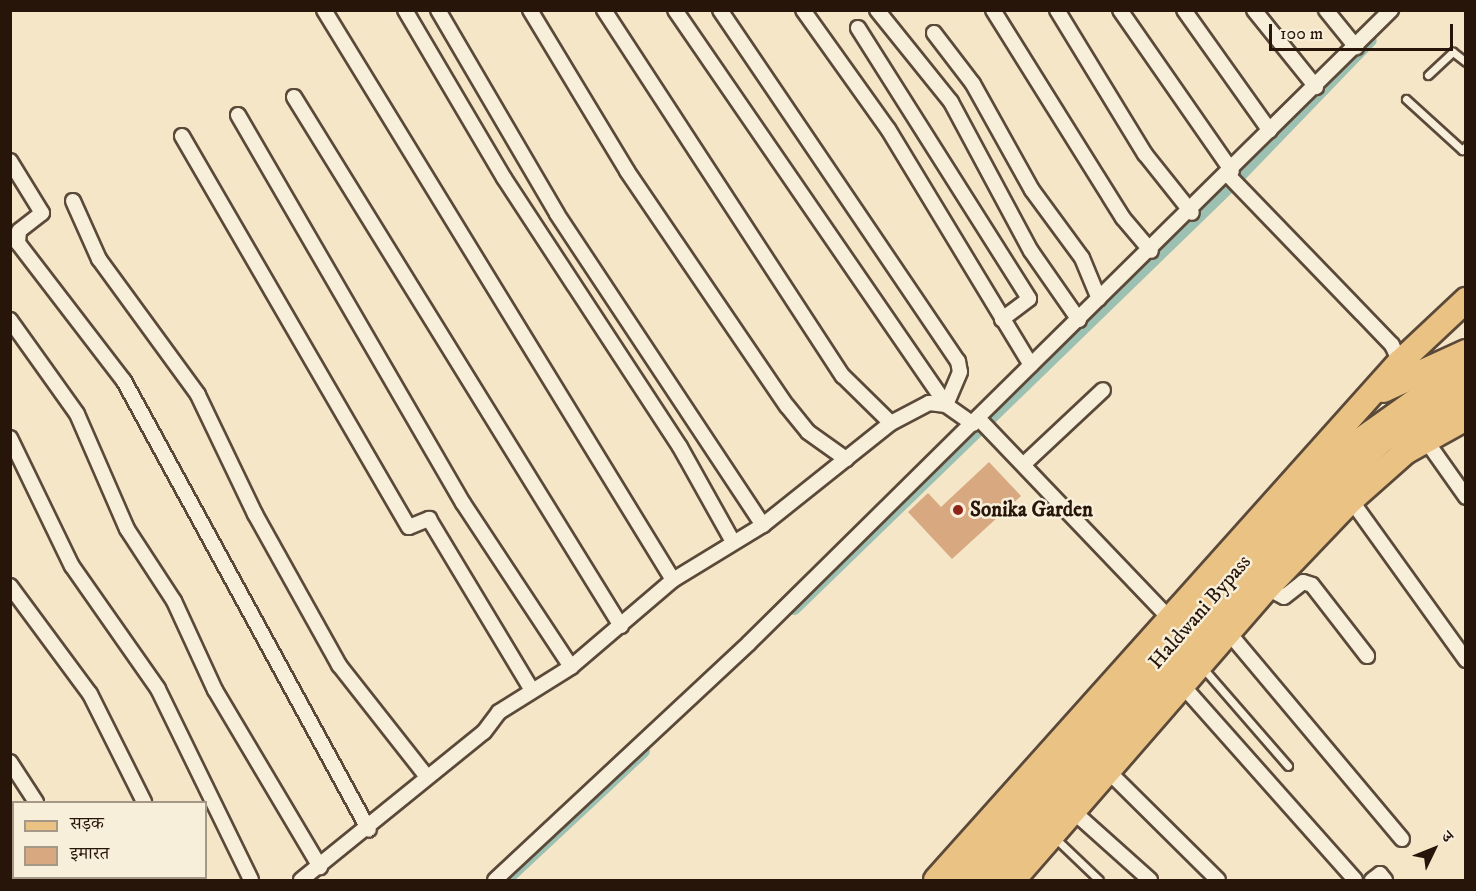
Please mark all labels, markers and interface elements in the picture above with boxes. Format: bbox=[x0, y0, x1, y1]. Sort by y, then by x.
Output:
scale bar bbox=[1272, 12, 1456, 50]
text: 100 m bbox=[1280, 23, 1323, 45]
place label: Sonika Garden bbox=[970, 497, 1093, 523]
marker: Sonika Garden bbox=[951, 503, 965, 517]
street label: Haldwani Bypass bbox=[1144, 550, 1256, 674]
legend bbox=[12, 801, 207, 879]
text: सड़क bbox=[70, 813, 104, 835]
north arrow bbox=[1404, 819, 1464, 879]
text: उ bbox=[1437, 827, 1457, 847]
text: इमारत bbox=[70, 843, 109, 865]

